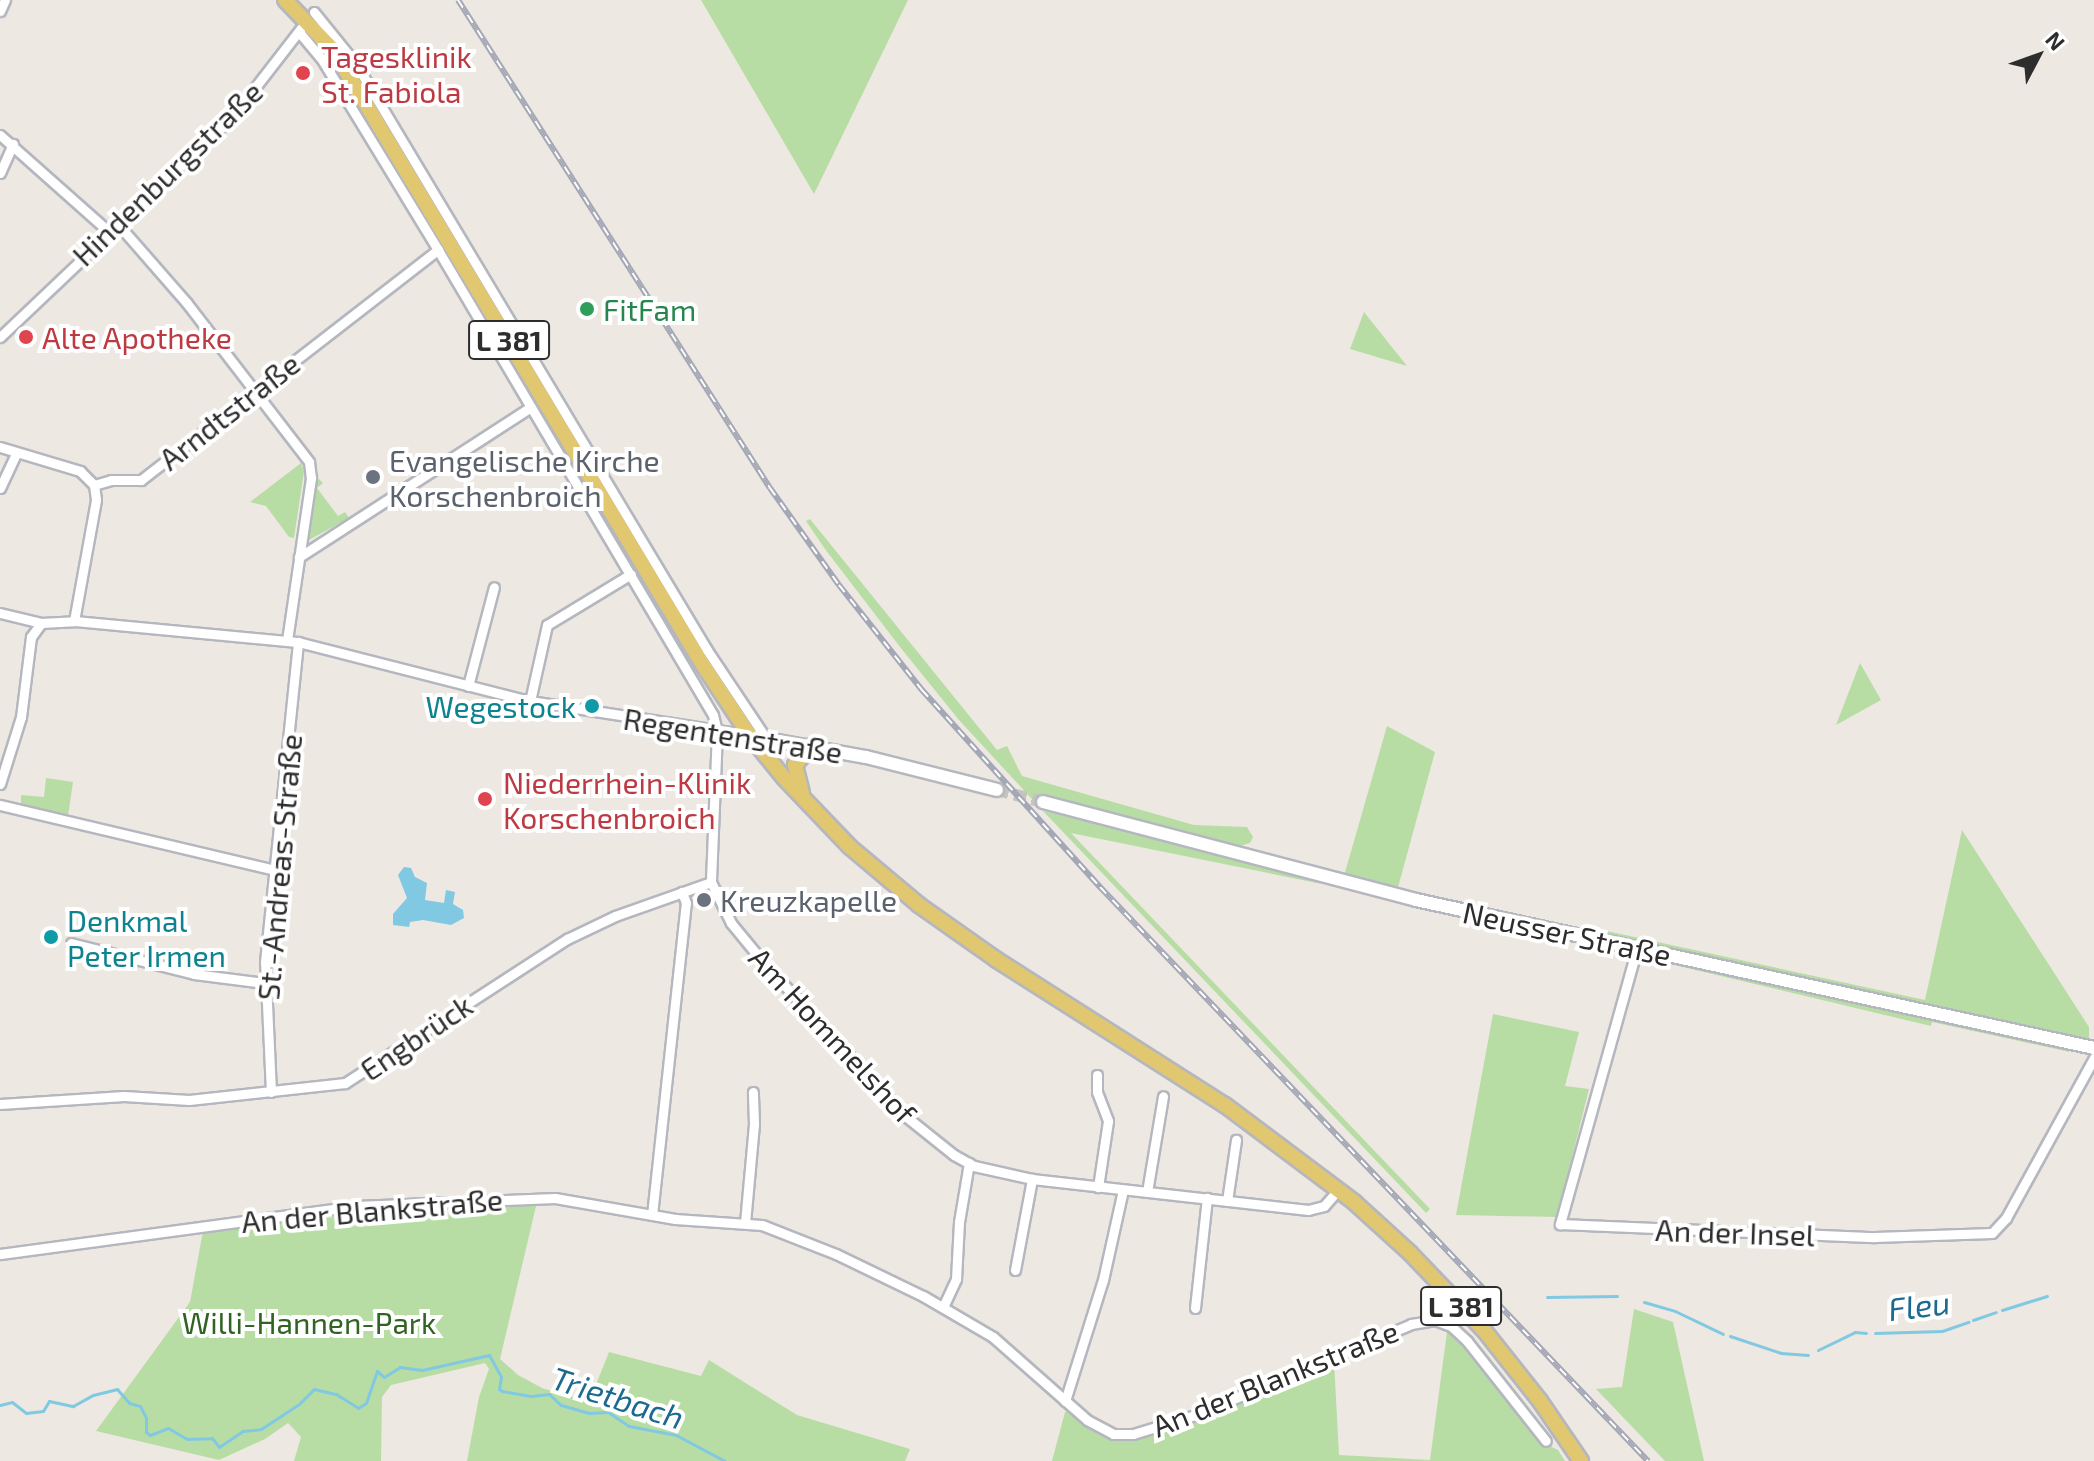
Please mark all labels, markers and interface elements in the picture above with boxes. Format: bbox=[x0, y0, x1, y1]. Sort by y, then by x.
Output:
north arrow bbox=[1998, 16, 2078, 96]
text: N bbox=[2041, 26, 2071, 55]
place label: Tagesklinik St. Fabiola bbox=[321, 38, 472, 108]
marker: Tagesklinik St. Fabiola bbox=[292, 62, 314, 84]
street label: Hindenburgstraße bbox=[65, 73, 269, 273]
place label: FitFam bbox=[603, 291, 696, 327]
marker: FitFam bbox=[578, 300, 596, 318]
road number: L 381 bbox=[467, 316, 551, 364]
place label: Alte Apotheke bbox=[42, 319, 233, 355]
marker: Alte Apotheke bbox=[17, 328, 35, 346]
street label: Arndtstraße bbox=[152, 345, 306, 477]
place label: Evangelische Kirche Korschenbroich bbox=[389, 442, 660, 512]
marker: Evangelische Kirche Korschenbroich bbox=[364, 468, 382, 486]
place label: Wegestock bbox=[426, 688, 576, 724]
marker: Wegestock bbox=[583, 697, 601, 715]
street label: Regentenstraße bbox=[621, 700, 845, 770]
street label: St.-Andreas-Straße bbox=[249, 732, 309, 1002]
place label: Niederrhein-Klinik Korschenbroich bbox=[503, 764, 751, 834]
marker: Niederrhein-Klinik Korschenbroich bbox=[474, 788, 496, 810]
place label: Kreuzkapelle bbox=[720, 882, 897, 918]
marker: Kreuzkapelle bbox=[695, 891, 713, 909]
street label: Neusser Straße bbox=[1459, 893, 1675, 973]
place label: Denkmal Peter Irmen bbox=[67, 902, 227, 972]
marker: Denkmal Peter Irmen bbox=[42, 928, 60, 946]
street label: Am Hommelshof bbox=[742, 940, 924, 1130]
street label: Engbrück bbox=[353, 987, 479, 1087]
street label: An der Blankstraße bbox=[239, 1181, 505, 1239]
street label: An der Insel bbox=[1654, 1211, 1816, 1253]
road number: L 381 bbox=[1419, 1282, 1503, 1330]
water label: Fleu bbox=[1886, 1282, 1952, 1328]
park label: Willi-Hannen-Park bbox=[182, 1304, 436, 1340]
street label: An der Blankstraße bbox=[1146, 1312, 1404, 1444]
water label: Trietbach bbox=[547, 1358, 689, 1436]

